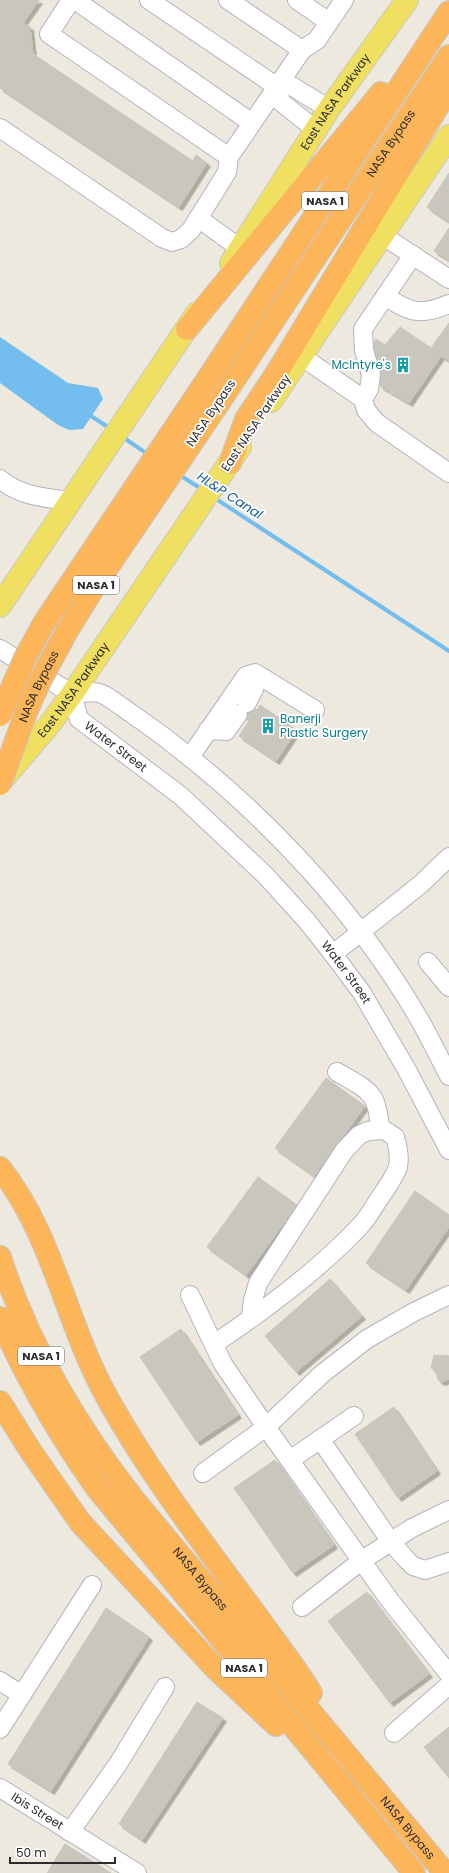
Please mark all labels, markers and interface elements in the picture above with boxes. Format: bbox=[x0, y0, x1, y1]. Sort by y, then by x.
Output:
street label: East NASA Parkway bbox=[296, 50, 374, 153]
street label: NASA Bypass bbox=[362, 106, 419, 180]
road number: NASA 1 bbox=[302, 192, 348, 210]
place label: McIntyre's bbox=[332, 356, 391, 373]
building icon: McIntyre's bbox=[394, 356, 412, 374]
street label: East NASA Parkway bbox=[217, 371, 294, 474]
street label: NASA Bypass bbox=[182, 376, 239, 450]
water label: HL&P Canal bbox=[193, 467, 267, 524]
road number: NASA 1 bbox=[73, 576, 119, 594]
street label: East NASA Parkway bbox=[33, 638, 113, 741]
street label: NASA Bypass bbox=[14, 647, 63, 725]
place label: Banerji Plastic Surgery bbox=[280, 710, 368, 741]
street label: Water Street bbox=[81, 717, 151, 776]
building icon: Banerji Plastic Surgery bbox=[259, 717, 277, 735]
street label: Water Street bbox=[318, 937, 375, 1007]
road number: NASA 1 bbox=[18, 1347, 64, 1365]
street label: NASA Bypass bbox=[169, 1543, 232, 1614]
road number: NASA 1 bbox=[221, 1659, 267, 1677]
street label: Ibis Street bbox=[8, 1788, 67, 1833]
street label: NASA Bypass bbox=[376, 1792, 439, 1863]
scale bar bbox=[10, 1839, 115, 1865]
text: 50 m bbox=[16, 1844, 47, 1861]

